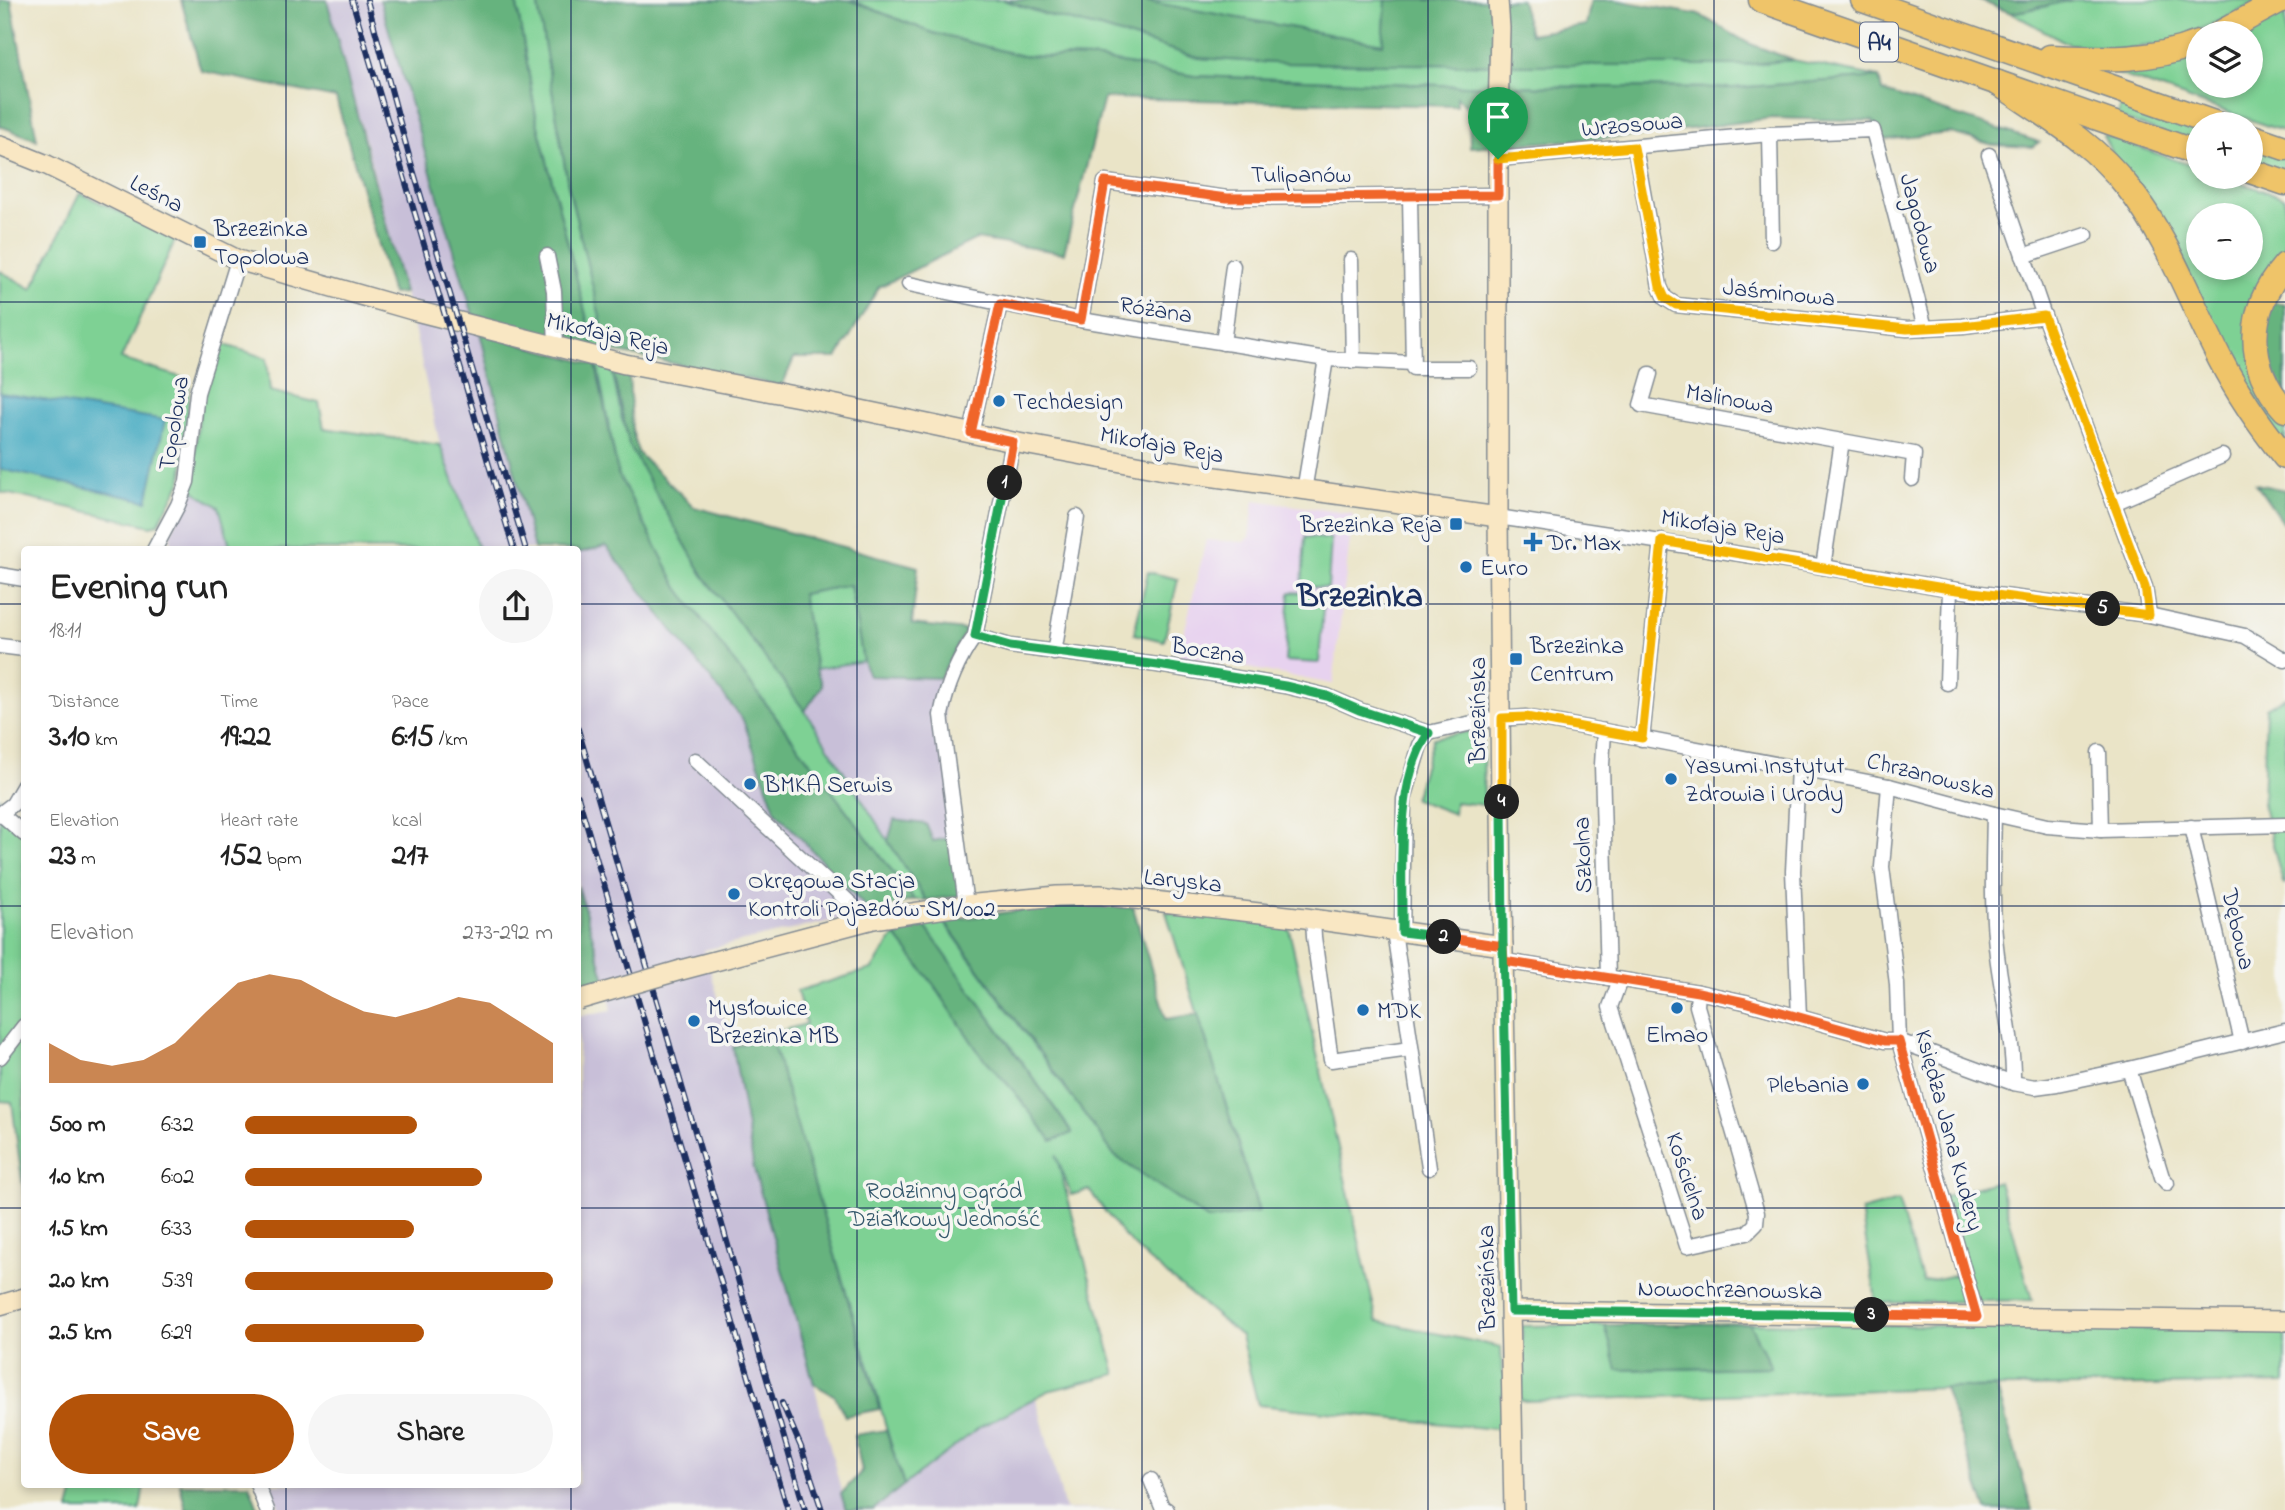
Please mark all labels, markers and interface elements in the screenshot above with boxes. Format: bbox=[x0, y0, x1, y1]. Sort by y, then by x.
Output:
map controls bbox=[2186, 21, 2263, 280]
button: layers bbox=[2186, 21, 2263, 98]
road number: A4 bbox=[1860, 22, 1898, 61]
pin bbox=[1468, 87, 1528, 159]
icon: arrive bbox=[1479, 98, 1517, 136]
street label: Wrzosowa bbox=[1580, 105, 1685, 148]
button: + bbox=[2186, 112, 2263, 189]
street label: Tulipanów bbox=[1251, 159, 1351, 194]
street label: Leśna bbox=[123, 167, 189, 224]
street label: Jagodowa bbox=[1888, 170, 1949, 278]
button: − bbox=[2186, 203, 2263, 280]
place label: Brzezinka Topolowa bbox=[213, 213, 309, 276]
marker: Brzezinka Topolowa bbox=[192, 234, 208, 250]
street label: Jaśminowa bbox=[1721, 271, 1837, 318]
street label: Różana bbox=[1117, 288, 1195, 335]
street label: Mikołaja Reja bbox=[543, 304, 672, 367]
street label: Topolowa bbox=[151, 374, 200, 473]
street label: Malinowa bbox=[1683, 376, 1776, 425]
place label: Techdesign bbox=[1013, 386, 1123, 421]
marker: Techdesign bbox=[991, 393, 1007, 409]
street label: Mikołaja Reja bbox=[1097, 418, 1226, 475]
pin: 1 bbox=[988, 466, 1023, 500]
text: 1 bbox=[1001, 469, 1008, 496]
street label: Mikołaja Reja bbox=[1658, 501, 1787, 556]
place label: Brzezinka Reja bbox=[1299, 509, 1442, 544]
marker: Brzezinka Reja bbox=[1448, 516, 1464, 532]
place label: Dr. Max bbox=[1546, 527, 1621, 562]
marker: Dr. Max bbox=[1525, 534, 1541, 550]
place label: Euro bbox=[1480, 552, 1528, 587]
marker: Euro bbox=[1458, 559, 1474, 575]
text: Evening run bbox=[49, 561, 228, 617]
button: share bbox=[479, 569, 553, 643]
district label: Brzezinka bbox=[1295, 575, 1423, 622]
pin: 5 bbox=[2086, 592, 2120, 626]
text: 5 bbox=[2097, 595, 2108, 622]
text: 18:11 bbox=[49, 615, 82, 648]
street label: Boczna bbox=[1167, 629, 1247, 676]
place label: Brzezinka Centrum bbox=[1529, 630, 1624, 693]
marker: Brzezinka Centrum bbox=[1508, 651, 1524, 667]
street label: Brzezińska bbox=[1462, 657, 1497, 764]
text: Distance bbox=[49, 689, 119, 716]
text: Time bbox=[220, 689, 258, 716]
text: Pace bbox=[392, 689, 429, 716]
text: 3.10 bbox=[49, 716, 90, 760]
text: 19:22 bbox=[220, 716, 271, 760]
text: 6:15 bbox=[392, 716, 434, 760]
text: km bbox=[90, 727, 118, 754]
text: /km bbox=[434, 727, 468, 754]
street label: Chrzanowska bbox=[1863, 745, 1998, 810]
place label: Yasumi Instytut Zdrowia i Urody bbox=[1685, 750, 1845, 814]
place label: BMKA Serwis bbox=[763, 769, 893, 804]
marker: Yasumi Instytut Zdrowia i Urody bbox=[1663, 771, 1679, 787]
marker: BMKA Serwis bbox=[742, 776, 758, 792]
pin: 4 bbox=[1484, 784, 1520, 820]
text: 4 bbox=[1498, 788, 1505, 815]
text: Elevation bbox=[49, 808, 119, 835]
text: Heart rate bbox=[220, 808, 298, 835]
text: kcal bbox=[392, 808, 422, 835]
street label: Szkolna bbox=[1566, 816, 1603, 894]
text: 23 bbox=[49, 835, 76, 879]
text: 152 bbox=[220, 835, 262, 879]
text: 217 bbox=[392, 835, 428, 879]
text: m bbox=[76, 846, 96, 873]
text: bpm bbox=[262, 846, 302, 873]
street label: Laryska bbox=[1142, 861, 1224, 905]
place label: Okręgowa Stacja Kontroli Pojazdów SM/002 bbox=[748, 865, 996, 928]
street label: Dębowa bbox=[2210, 885, 2263, 974]
marker: Okręgowa Stacja Kontroli Pojazdów SM/002 bbox=[726, 886, 742, 902]
text: Elevation bbox=[49, 917, 134, 950]
text: 273–292 m bbox=[463, 917, 553, 950]
pin: 2 bbox=[1426, 920, 1462, 954]
text: 2 bbox=[1439, 923, 1448, 950]
place label: Mysłowice Brzezinka MB bbox=[707, 992, 839, 1055]
place label: MDK bbox=[1377, 995, 1421, 1030]
marker: Elmao bbox=[1669, 1000, 1685, 1016]
marker: MDK bbox=[1355, 1002, 1371, 1018]
marker: Mysłowice Brzezinka MB bbox=[686, 1013, 702, 1029]
place label: Elmao bbox=[1646, 1019, 1708, 1054]
street label: Księdza Jana Kudery bbox=[1903, 1026, 1991, 1236]
place label: Plebania bbox=[1767, 1069, 1849, 1104]
marker: Plebania bbox=[1855, 1076, 1871, 1092]
text: 500 m bbox=[49, 1109, 106, 1142]
text: 6:32 bbox=[161, 1109, 194, 1142]
street label: Kościelna bbox=[1655, 1128, 1716, 1225]
text: 1.0 km bbox=[49, 1161, 105, 1194]
text: 6:02 bbox=[161, 1161, 194, 1194]
park label: Rodzinny Ogród Działkowy Jedność bbox=[847, 1175, 1040, 1239]
text: 1.5 km bbox=[49, 1213, 108, 1246]
text: 6:33 bbox=[161, 1213, 192, 1246]
street label: Brzezińska bbox=[1470, 1225, 1507, 1332]
text: 2.0 km bbox=[49, 1265, 109, 1298]
text: 5:39 bbox=[161, 1265, 193, 1298]
street label: Nowochrzanowska bbox=[1637, 1272, 1823, 1311]
pin: 3 bbox=[1854, 1298, 1890, 1332]
text: 3 bbox=[1868, 1301, 1875, 1328]
text: 2.5 km bbox=[49, 1317, 112, 1350]
text: 6:29 bbox=[161, 1317, 191, 1350]
button: Save bbox=[49, 1394, 294, 1474]
button: Share bbox=[308, 1394, 553, 1474]

